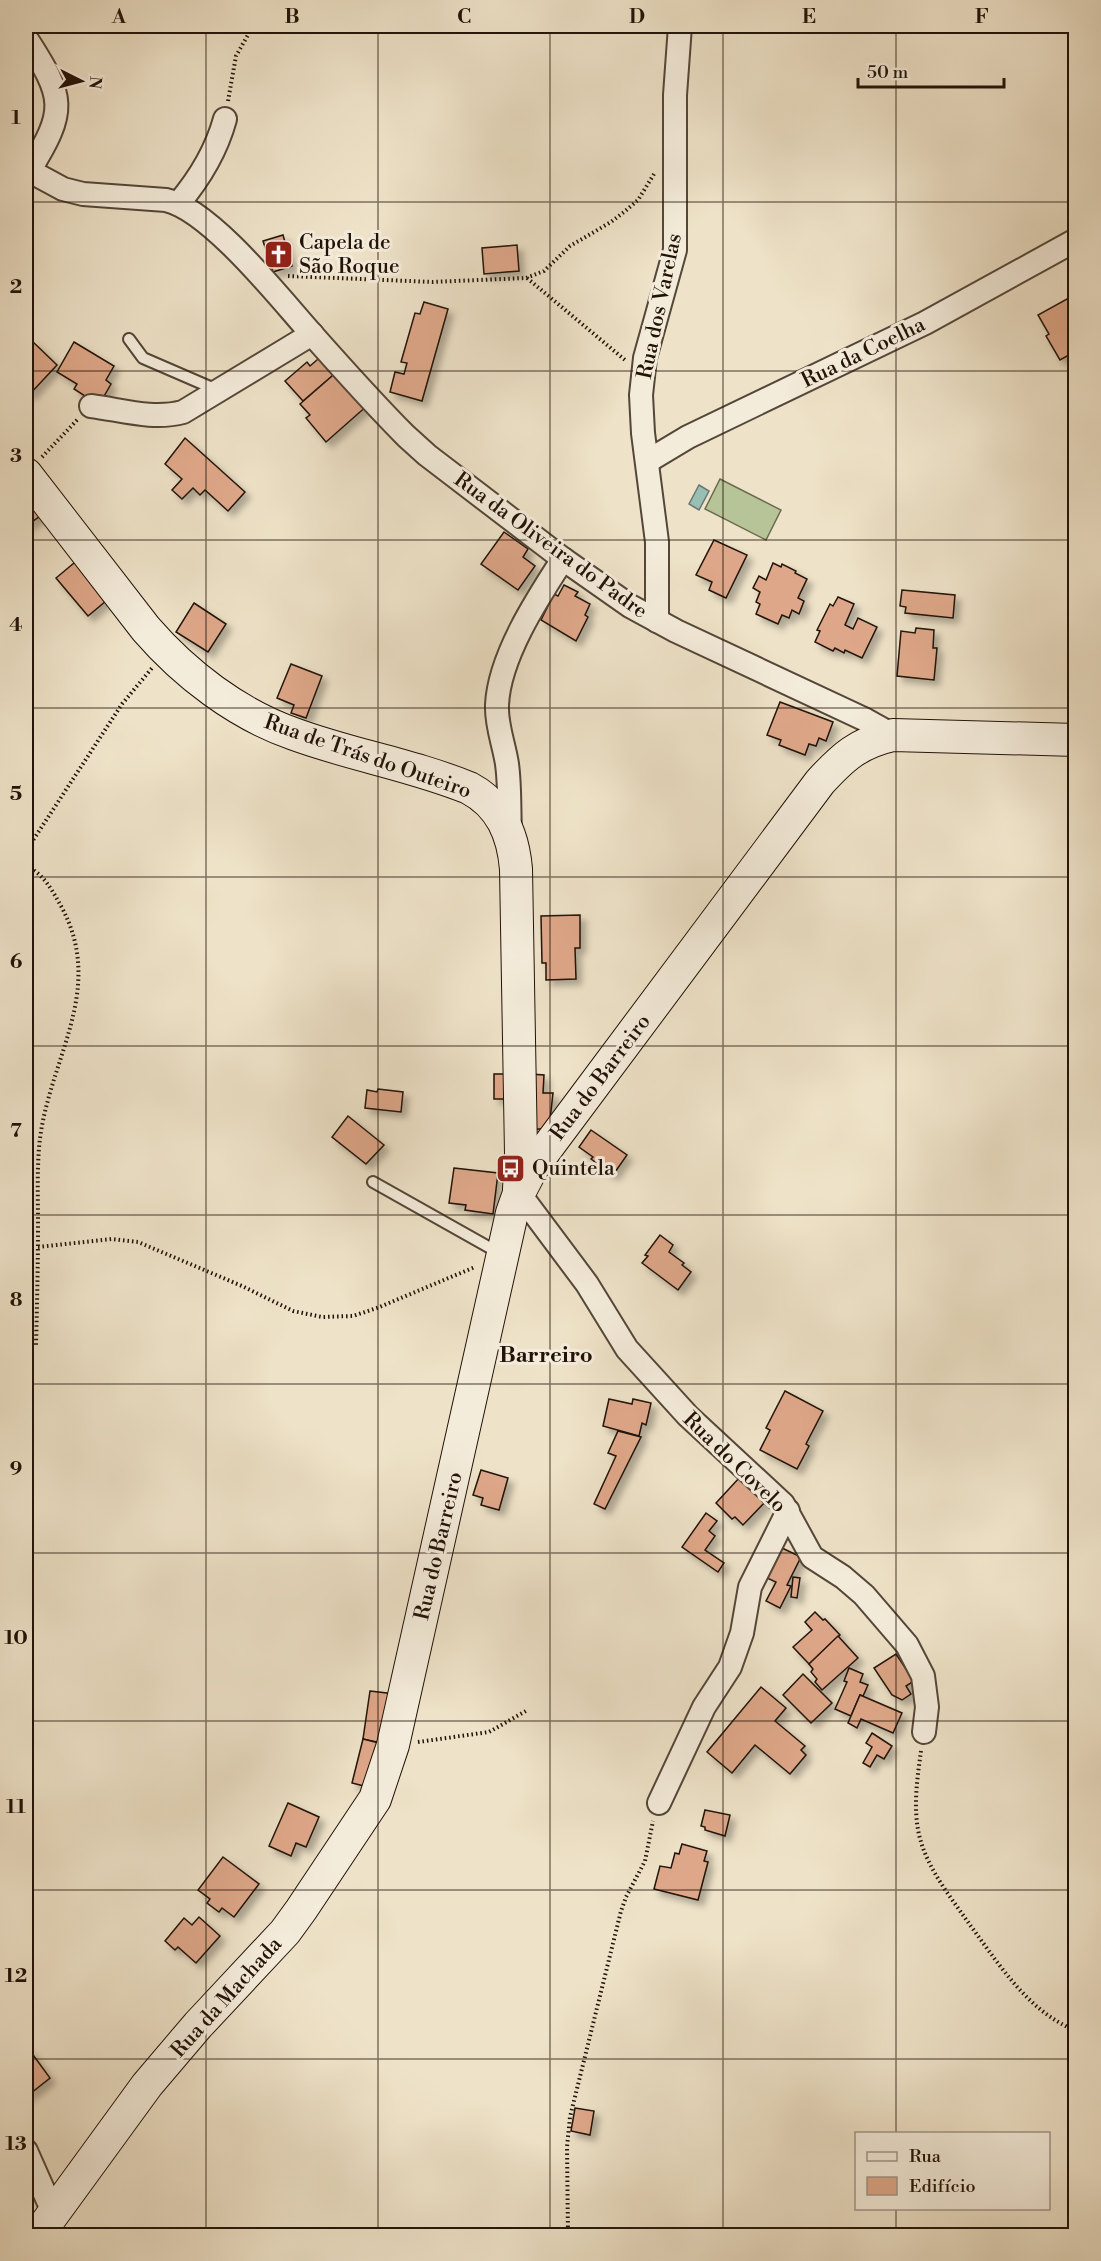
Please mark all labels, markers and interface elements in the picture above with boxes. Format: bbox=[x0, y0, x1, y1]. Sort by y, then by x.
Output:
text: A bbox=[111, 5, 127, 30]
text: B bbox=[284, 5, 300, 30]
text: C bbox=[457, 5, 471, 30]
text: D bbox=[629, 5, 645, 30]
text: E bbox=[802, 5, 816, 30]
text: F bbox=[975, 5, 989, 30]
north arrow bbox=[51, 51, 111, 111]
scale bar bbox=[858, 51, 1004, 89]
text: 50 m bbox=[867, 61, 909, 84]
text: N bbox=[84, 75, 106, 90]
text: 1 bbox=[11, 106, 21, 131]
place label: Capela de São Roque bbox=[299, 230, 400, 280]
street label: Rua dos Varelas bbox=[632, 231, 688, 381]
church icon: Capela de São Roque bbox=[262, 238, 294, 270]
text: 2 bbox=[10, 275, 22, 300]
street label: Rua da Coelha bbox=[797, 312, 930, 394]
text: 3 bbox=[10, 444, 22, 469]
street label: Rua da Oliveira do Padre bbox=[449, 467, 652, 625]
text: 4 bbox=[9, 613, 23, 638]
street label: Rua de Trás do Outeiro bbox=[261, 709, 475, 805]
text: 5 bbox=[10, 782, 22, 807]
text: 6 bbox=[10, 950, 23, 975]
street label: Rua do Barreiro bbox=[545, 1009, 657, 1146]
text: 7 bbox=[10, 1119, 22, 1144]
bus stop icon: Quintela bbox=[495, 1152, 527, 1184]
place label: Quintela bbox=[532, 1156, 615, 1182]
text: 8 bbox=[10, 1288, 23, 1313]
district label: Barreiro bbox=[499, 1342, 593, 1369]
street label: Rua do Covelo bbox=[677, 1407, 792, 1519]
text: 9 bbox=[10, 1457, 22, 1482]
street label: Rua do Barreiro bbox=[409, 1470, 469, 1623]
text: 10 bbox=[4, 1626, 28, 1651]
text: 11 bbox=[6, 1795, 26, 1820]
street label: Rua da Machada bbox=[166, 1932, 288, 2063]
text: 12 bbox=[5, 1964, 27, 1989]
text: 13 bbox=[5, 2132, 27, 2157]
legend bbox=[855, 2132, 1050, 2210]
text: Rua bbox=[909, 2145, 942, 2168]
text: Edifício bbox=[909, 2175, 976, 2198]

